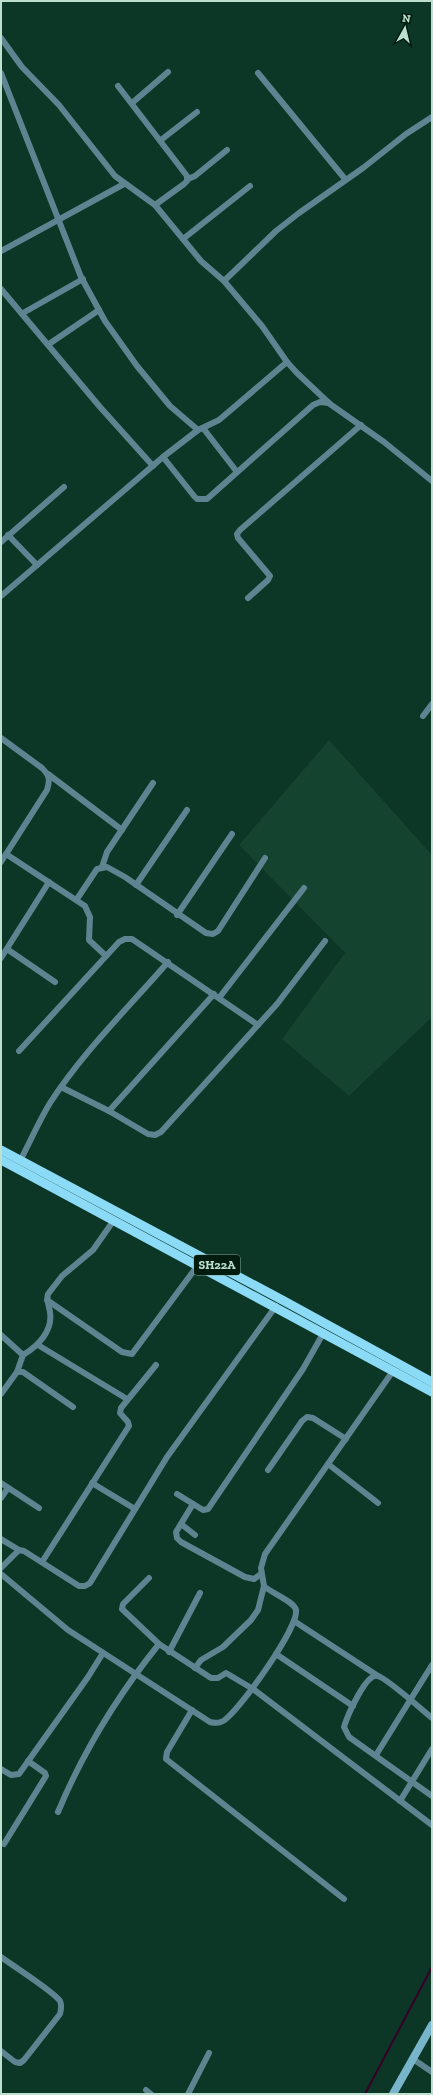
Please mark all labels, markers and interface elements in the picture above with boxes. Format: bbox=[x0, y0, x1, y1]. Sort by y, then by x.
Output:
north arrow bbox=[385, 8, 425, 48]
text: N bbox=[401, 12, 412, 26]
road number: SH22A bbox=[194, 1255, 240, 1275]

